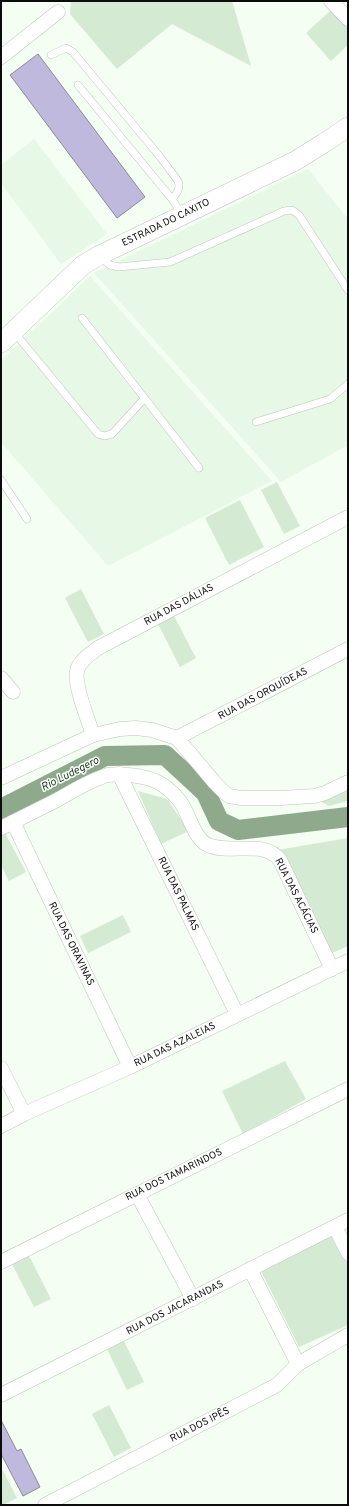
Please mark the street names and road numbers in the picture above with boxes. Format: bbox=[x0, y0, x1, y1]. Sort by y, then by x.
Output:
street label: ESTRADA DO CAXITO bbox=[120, 196, 212, 250]
street label: RUA DAS DÁLIAS bbox=[142, 581, 216, 629]
street label: RUA DAS ORQUÍDEAS bbox=[216, 665, 310, 723]
street label: RUA DAS PALMAS bbox=[154, 855, 202, 933]
street label: RUA DAS ACÁCIAS bbox=[271, 856, 321, 936]
street label: RUA DAS ORAVINAS bbox=[45, 900, 97, 988]
street label: RUA DAS AZALEIAS bbox=[132, 1020, 218, 1070]
street label: RUA DOS TAMARINDOS bbox=[123, 1146, 225, 1204]
street label: RUA DOS JACARANDAS bbox=[124, 1278, 226, 1338]
street label: RUA DOS IPÊS bbox=[168, 1404, 232, 1446]

